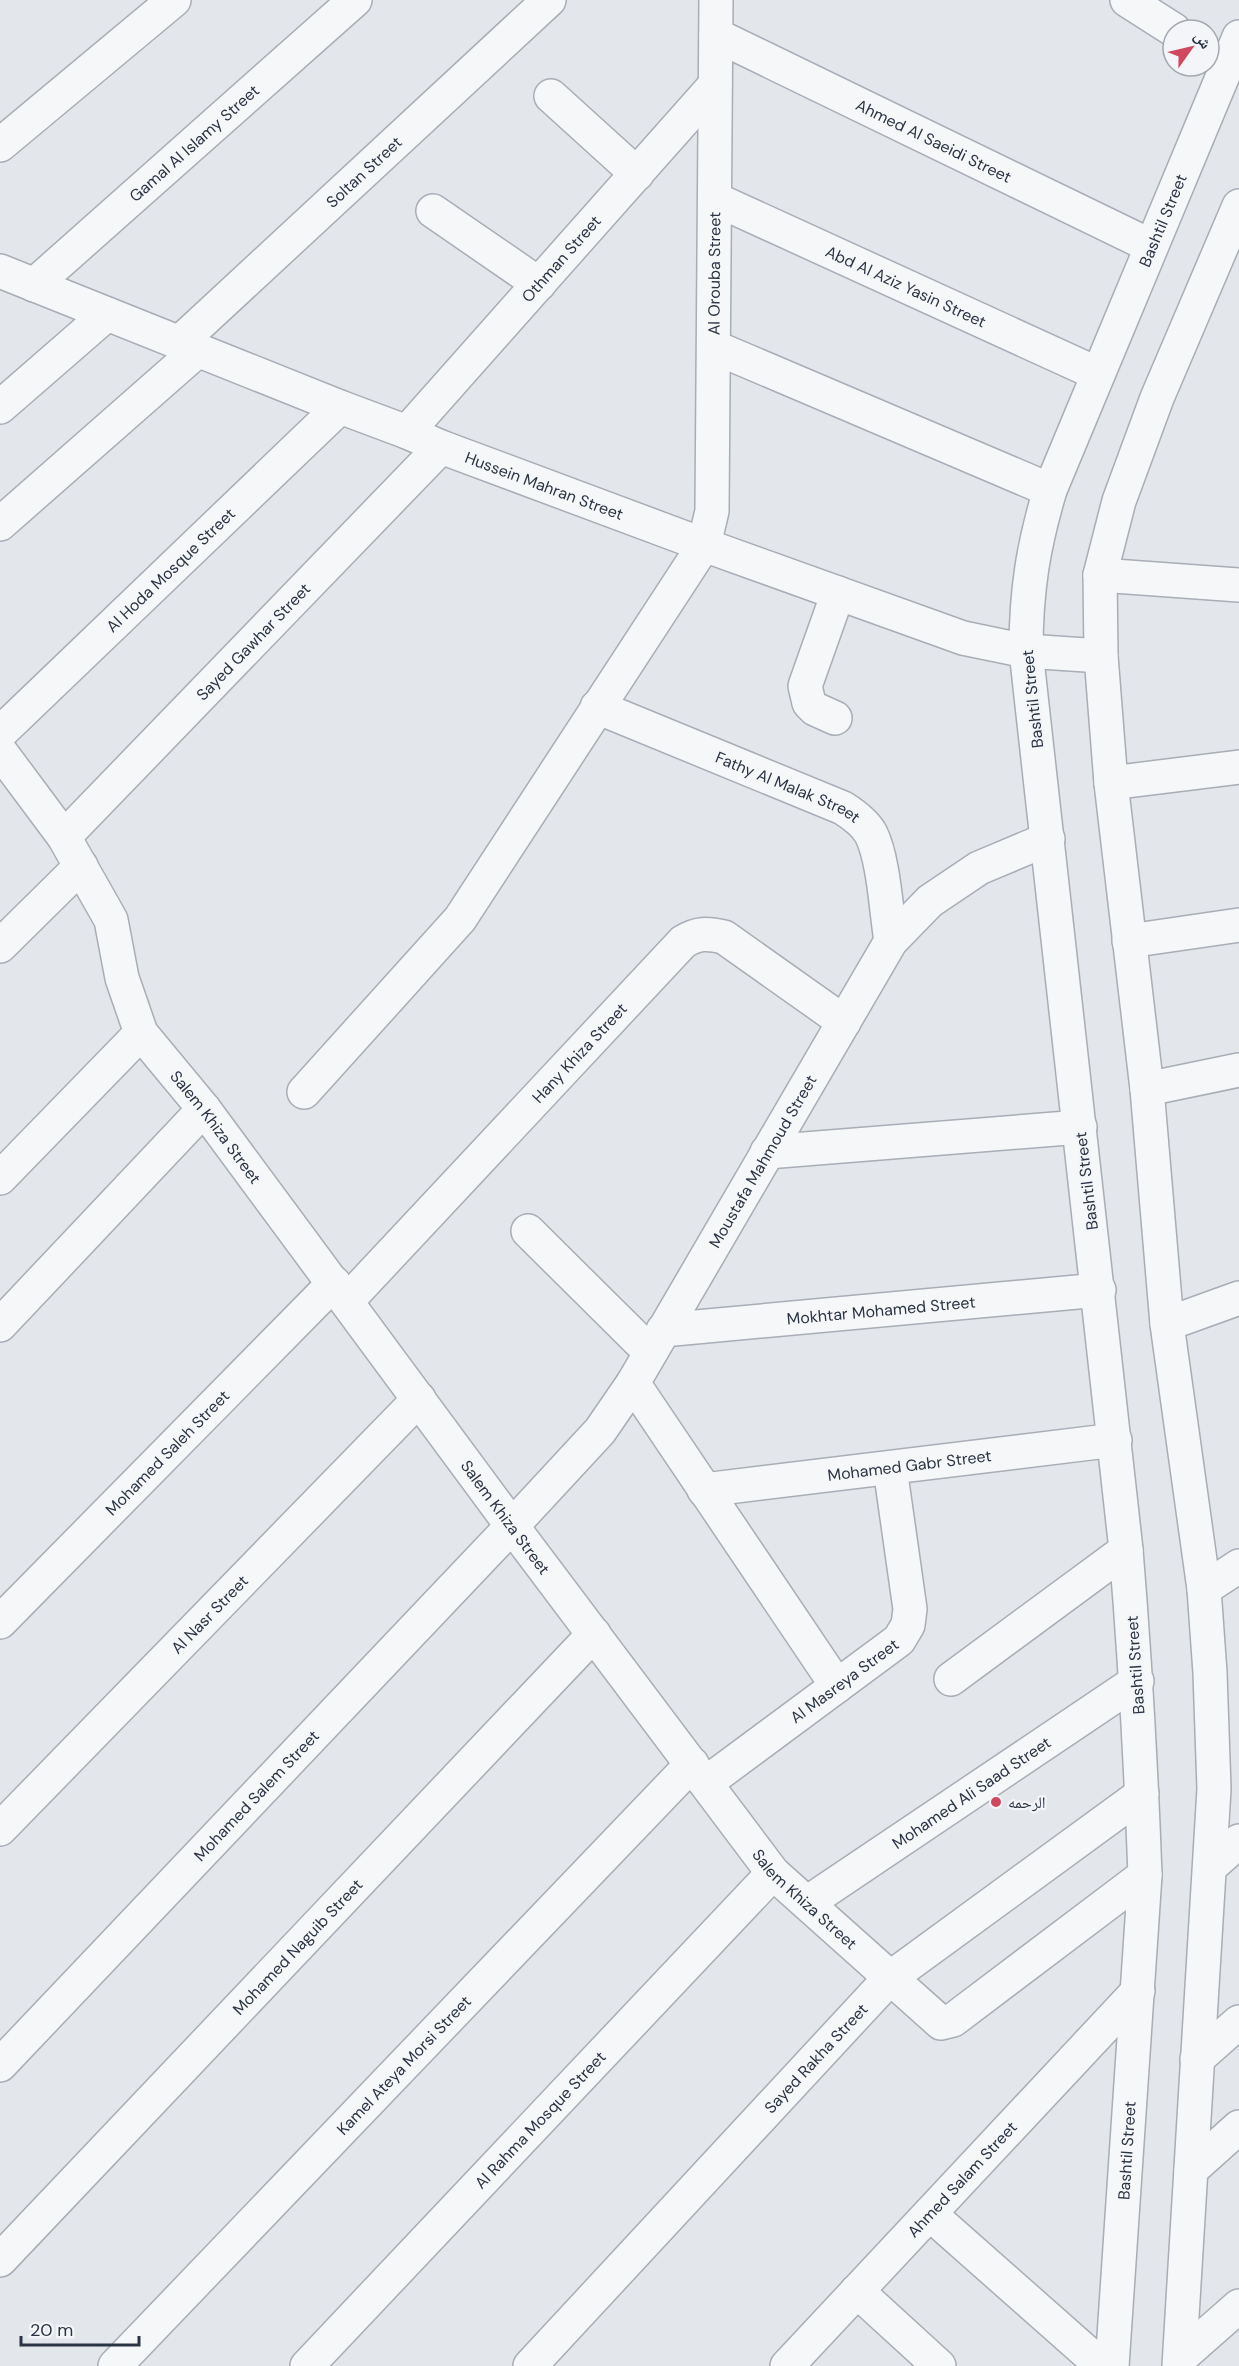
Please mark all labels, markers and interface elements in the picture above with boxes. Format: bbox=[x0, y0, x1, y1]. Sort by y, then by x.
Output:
north arrow bbox=[1161, 18, 1221, 78]
text: ش bbox=[1190, 27, 1216, 53]
street label: Gamal Al Islamy Street bbox=[125, 80, 264, 207]
street label: Ahmed Al Saeidi Street bbox=[852, 94, 1015, 188]
street label: Soltan Street bbox=[322, 132, 407, 212]
street label: Bashtil Street bbox=[1134, 171, 1192, 270]
street label: Othman Street bbox=[517, 211, 606, 307]
street label: Al Orouba Street bbox=[703, 212, 725, 335]
street label: Abd Al Aziz Yasin Street bbox=[822, 241, 989, 333]
street label: Hussein Mahran Street bbox=[462, 447, 626, 525]
street label: Al Hoda Mosque Street bbox=[102, 503, 240, 637]
street label: Sayed Gawhar Street bbox=[192, 579, 315, 705]
street label: Bashtil Street bbox=[1017, 649, 1048, 749]
street label: Fathy Al Malak Street bbox=[712, 747, 865, 828]
street label: Hany Khiza Street bbox=[528, 999, 632, 1108]
street label: Salem Khiza Street bbox=[165, 1066, 266, 1188]
street label: Moustafa Mahmoud Street bbox=[704, 1071, 822, 1252]
street label: Bashtil Street bbox=[1070, 1131, 1103, 1231]
street label: Mokhtar Mohamed Street bbox=[786, 1291, 976, 1330]
street label: Mohamed Saleh Street bbox=[101, 1386, 234, 1520]
street label: Mohamed Gabr Street bbox=[826, 1445, 993, 1486]
street label: Salem Khiza Street bbox=[456, 1456, 555, 1579]
street label: Al Nasr Street bbox=[167, 1571, 253, 1658]
street label: Bashtil Street bbox=[1122, 1615, 1149, 1715]
street label: Al Masreya Street bbox=[786, 1634, 903, 1728]
street label: Mohamed Salem Street bbox=[189, 1726, 324, 1866]
street label: Mohamed Ali Saad Street bbox=[888, 1732, 1055, 1854]
place label: الرحمه bbox=[1008, 1792, 1046, 1813]
marker: الرحمه bbox=[989, 1795, 1003, 1809]
street label: Salem Khiza Street bbox=[748, 1845, 861, 1954]
street label: Mohamed Naguib Street bbox=[228, 1874, 367, 2019]
street label: Kamel Ateya Morsi Street bbox=[332, 1991, 476, 2140]
street label: Sayed Rakha Street bbox=[760, 1999, 872, 2118]
street label: Al Rahma Mosque Street bbox=[470, 2047, 610, 2193]
street label: Bashtil Street bbox=[1113, 2100, 1141, 2201]
street label: Ahmed Salam Street bbox=[903, 2117, 1022, 2242]
scale bar bbox=[21, 2309, 140, 2347]
text: 20 m bbox=[30, 2318, 73, 2342]

